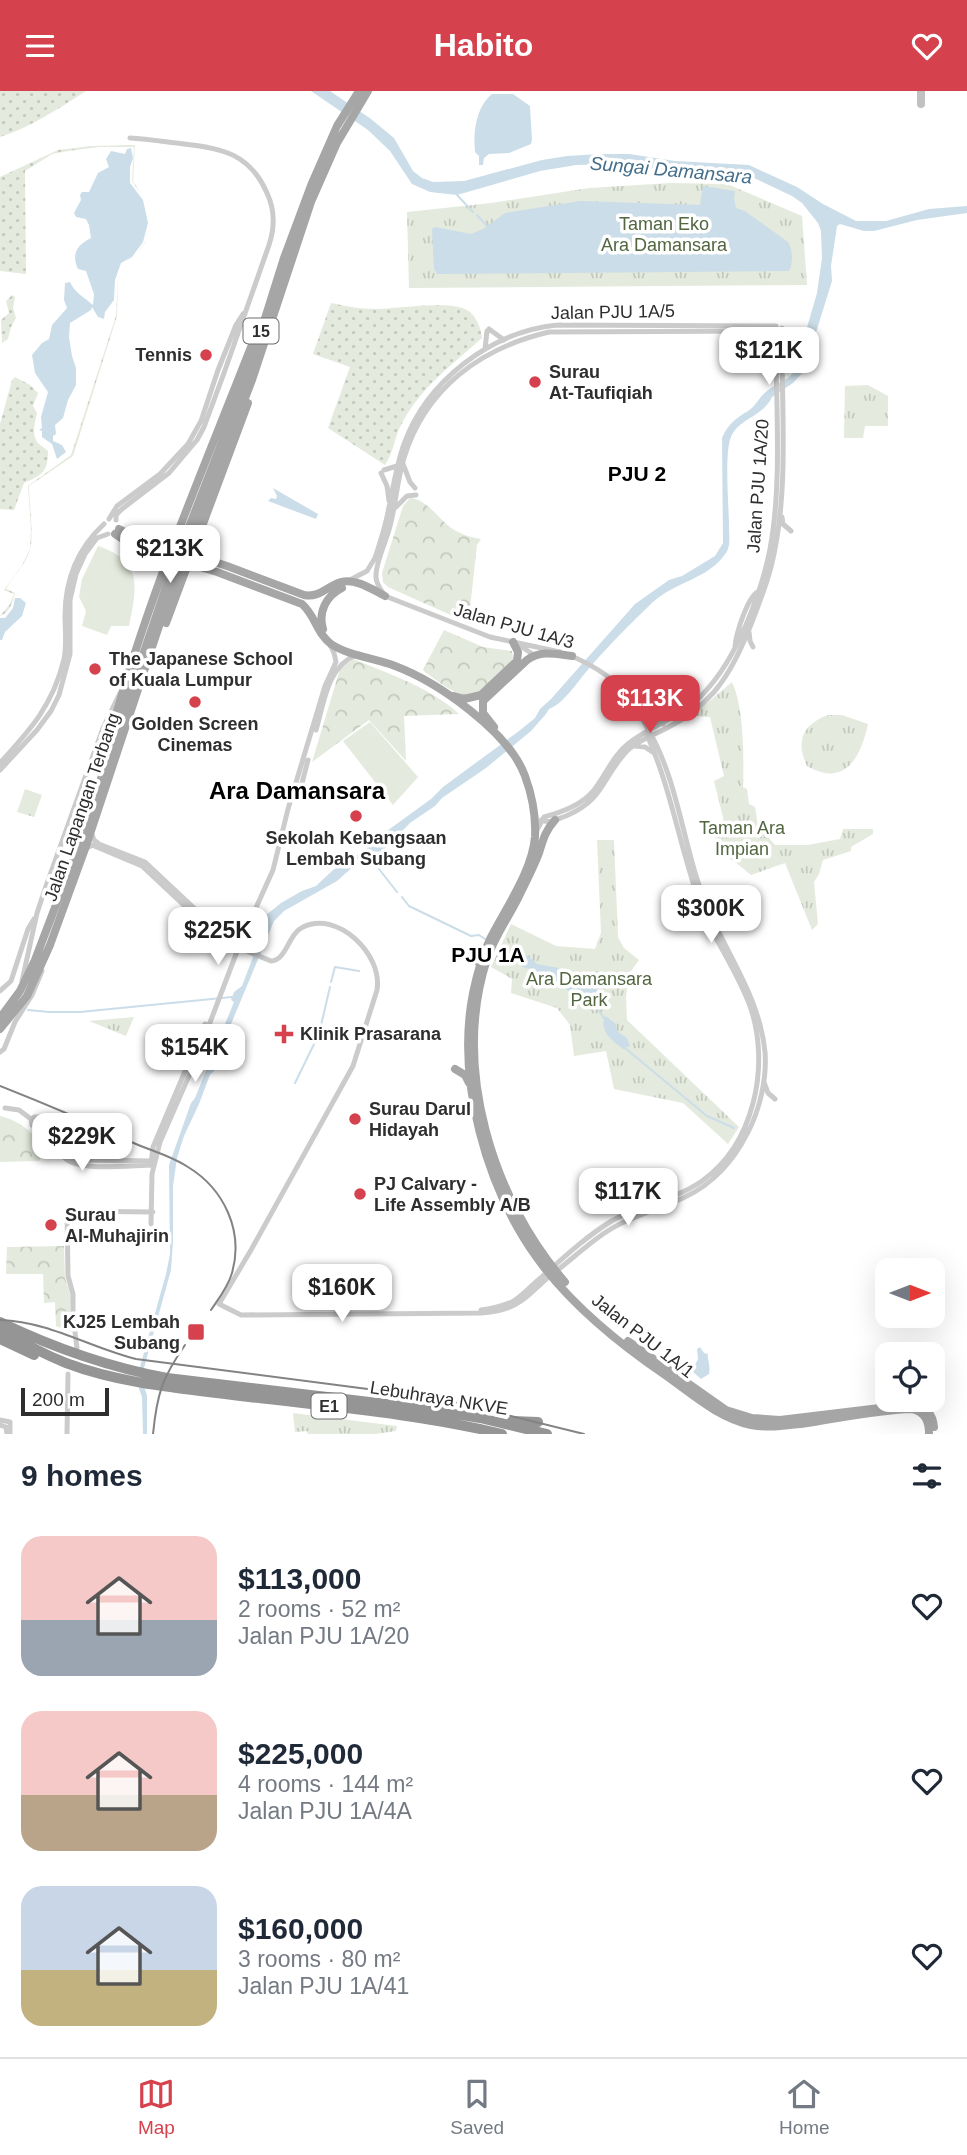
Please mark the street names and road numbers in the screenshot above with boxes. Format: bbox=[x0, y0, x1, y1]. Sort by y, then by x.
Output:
street label: Jalan PJU 1A/5 bbox=[551, 301, 675, 323]
road number: 15 bbox=[244, 319, 278, 343]
street label: Jalan PJU 1A/20 bbox=[743, 418, 773, 554]
street label: Jalan PJU 1A/3 bbox=[452, 599, 576, 653]
street label: Jalan Lapangan Terbang bbox=[40, 710, 124, 904]
street label: Jalan PJU 1A/1 bbox=[588, 1290, 698, 1382]
street label: Lebuhraya NKVE bbox=[369, 1377, 509, 1419]
road number: E1 bbox=[312, 1393, 346, 1419]

